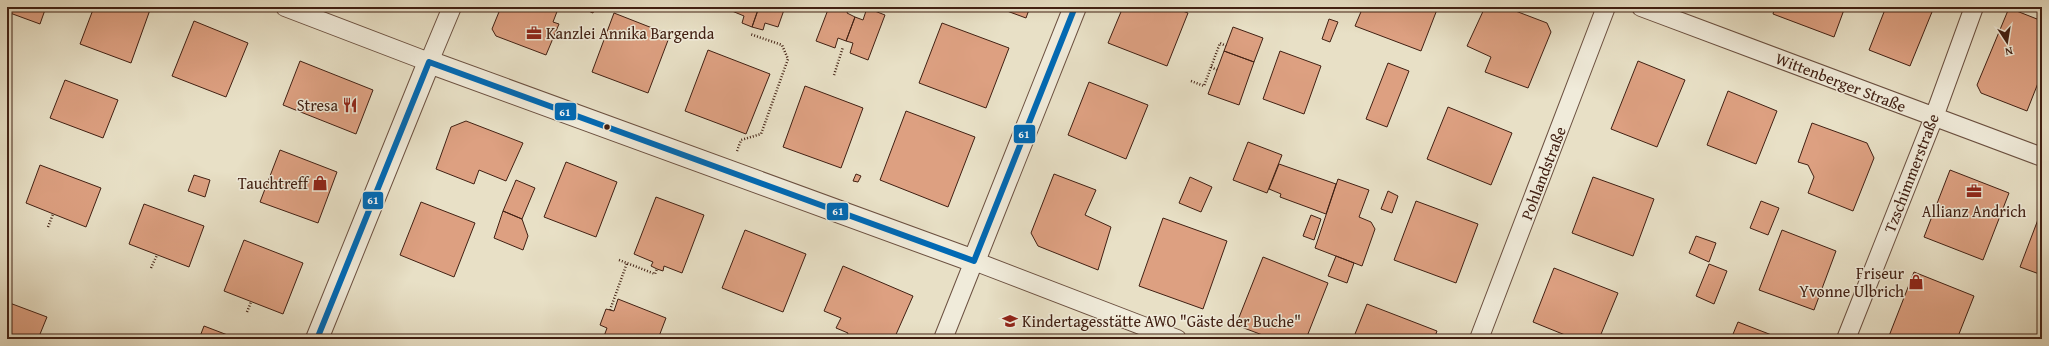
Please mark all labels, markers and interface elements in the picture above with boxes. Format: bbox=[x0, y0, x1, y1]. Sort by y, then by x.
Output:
place label: Kanzlei Annika Bargenda bbox=[546, 21, 715, 45]
north arrow bbox=[1987, 22, 2027, 62]
office icon: Kanzlei Annika Bargenda bbox=[525, 24, 543, 42]
text: N bbox=[2003, 43, 2014, 61]
street label: Wittenberger Straße bbox=[1772, 46, 1910, 118]
place label: Stresa bbox=[297, 93, 338, 117]
restaurant icon: Stresa bbox=[341, 96, 359, 114]
line badge: 61 bbox=[554, 102, 577, 121]
text: 61 bbox=[559, 104, 571, 120]
street label: Tzschimmerstraße bbox=[1877, 110, 1945, 236]
unlabelled marker bbox=[602, 122, 612, 132]
street label: Pohlandstraße bbox=[1514, 123, 1572, 223]
line badge: 61 bbox=[1013, 124, 1036, 144]
text: 61 bbox=[1018, 126, 1030, 142]
place label: Tauchtreff bbox=[238, 171, 310, 195]
shop icon: Tauchtreff bbox=[311, 174, 329, 192]
office icon: Allianz Andrich bbox=[1965, 182, 1983, 200]
line badge: 61 bbox=[362, 191, 384, 210]
text: 61 bbox=[367, 192, 379, 208]
place label: Allianz Andrich bbox=[1922, 199, 2026, 223]
line badge: 61 bbox=[826, 202, 849, 221]
text: 61 bbox=[832, 203, 844, 219]
place label: Friseur Yvonne Ulbrich bbox=[1799, 261, 1904, 303]
shop icon: Friseur Yvonne Ulbrich bbox=[1907, 273, 1925, 291]
place label: Kindertagesstätte AWO "Gäste der Buche" bbox=[1022, 309, 1301, 333]
school or university icon: Kindertagesstätte AWO "Gäste der Buche" bbox=[1001, 312, 1019, 330]

